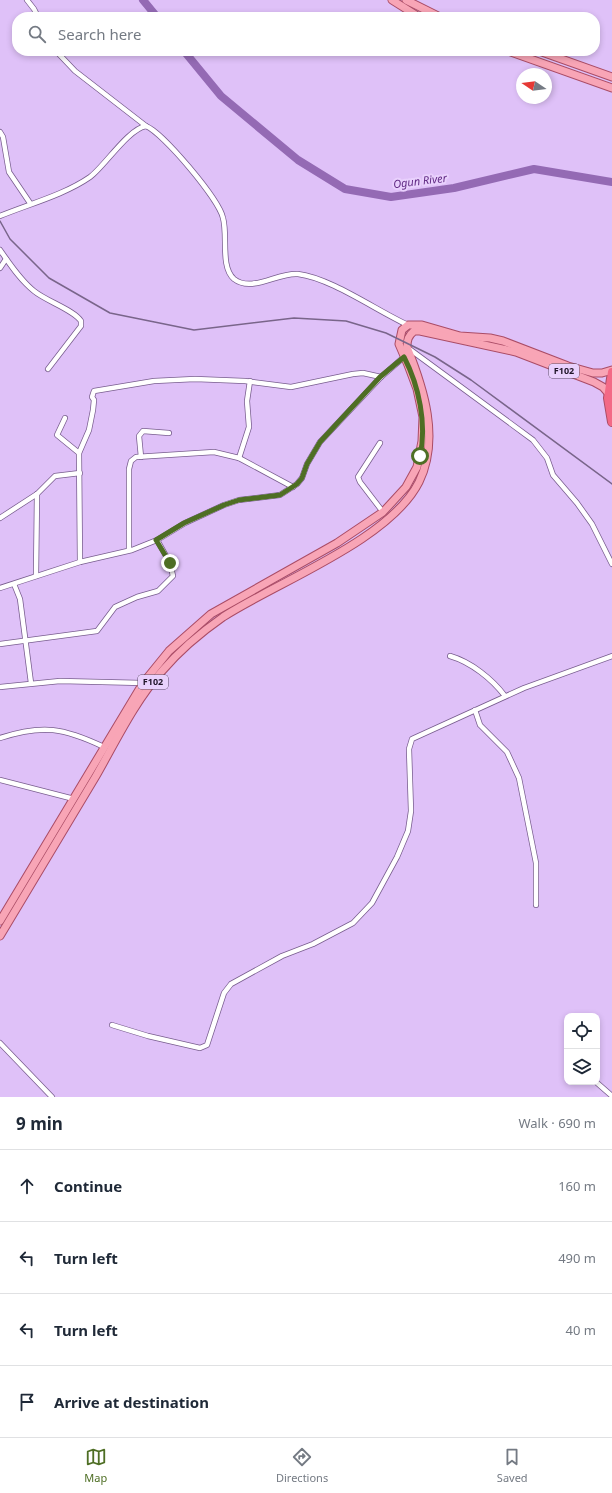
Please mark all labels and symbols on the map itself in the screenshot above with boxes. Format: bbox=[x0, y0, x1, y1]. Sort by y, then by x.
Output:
north arrow bbox=[516, 68, 552, 104]
water label: Ogun River bbox=[392, 170, 448, 191]
road number: F102 bbox=[549, 364, 579, 378]
route start bbox=[411, 447, 429, 465]
route end bbox=[161, 554, 179, 572]
road number: F102 bbox=[138, 675, 168, 689]

